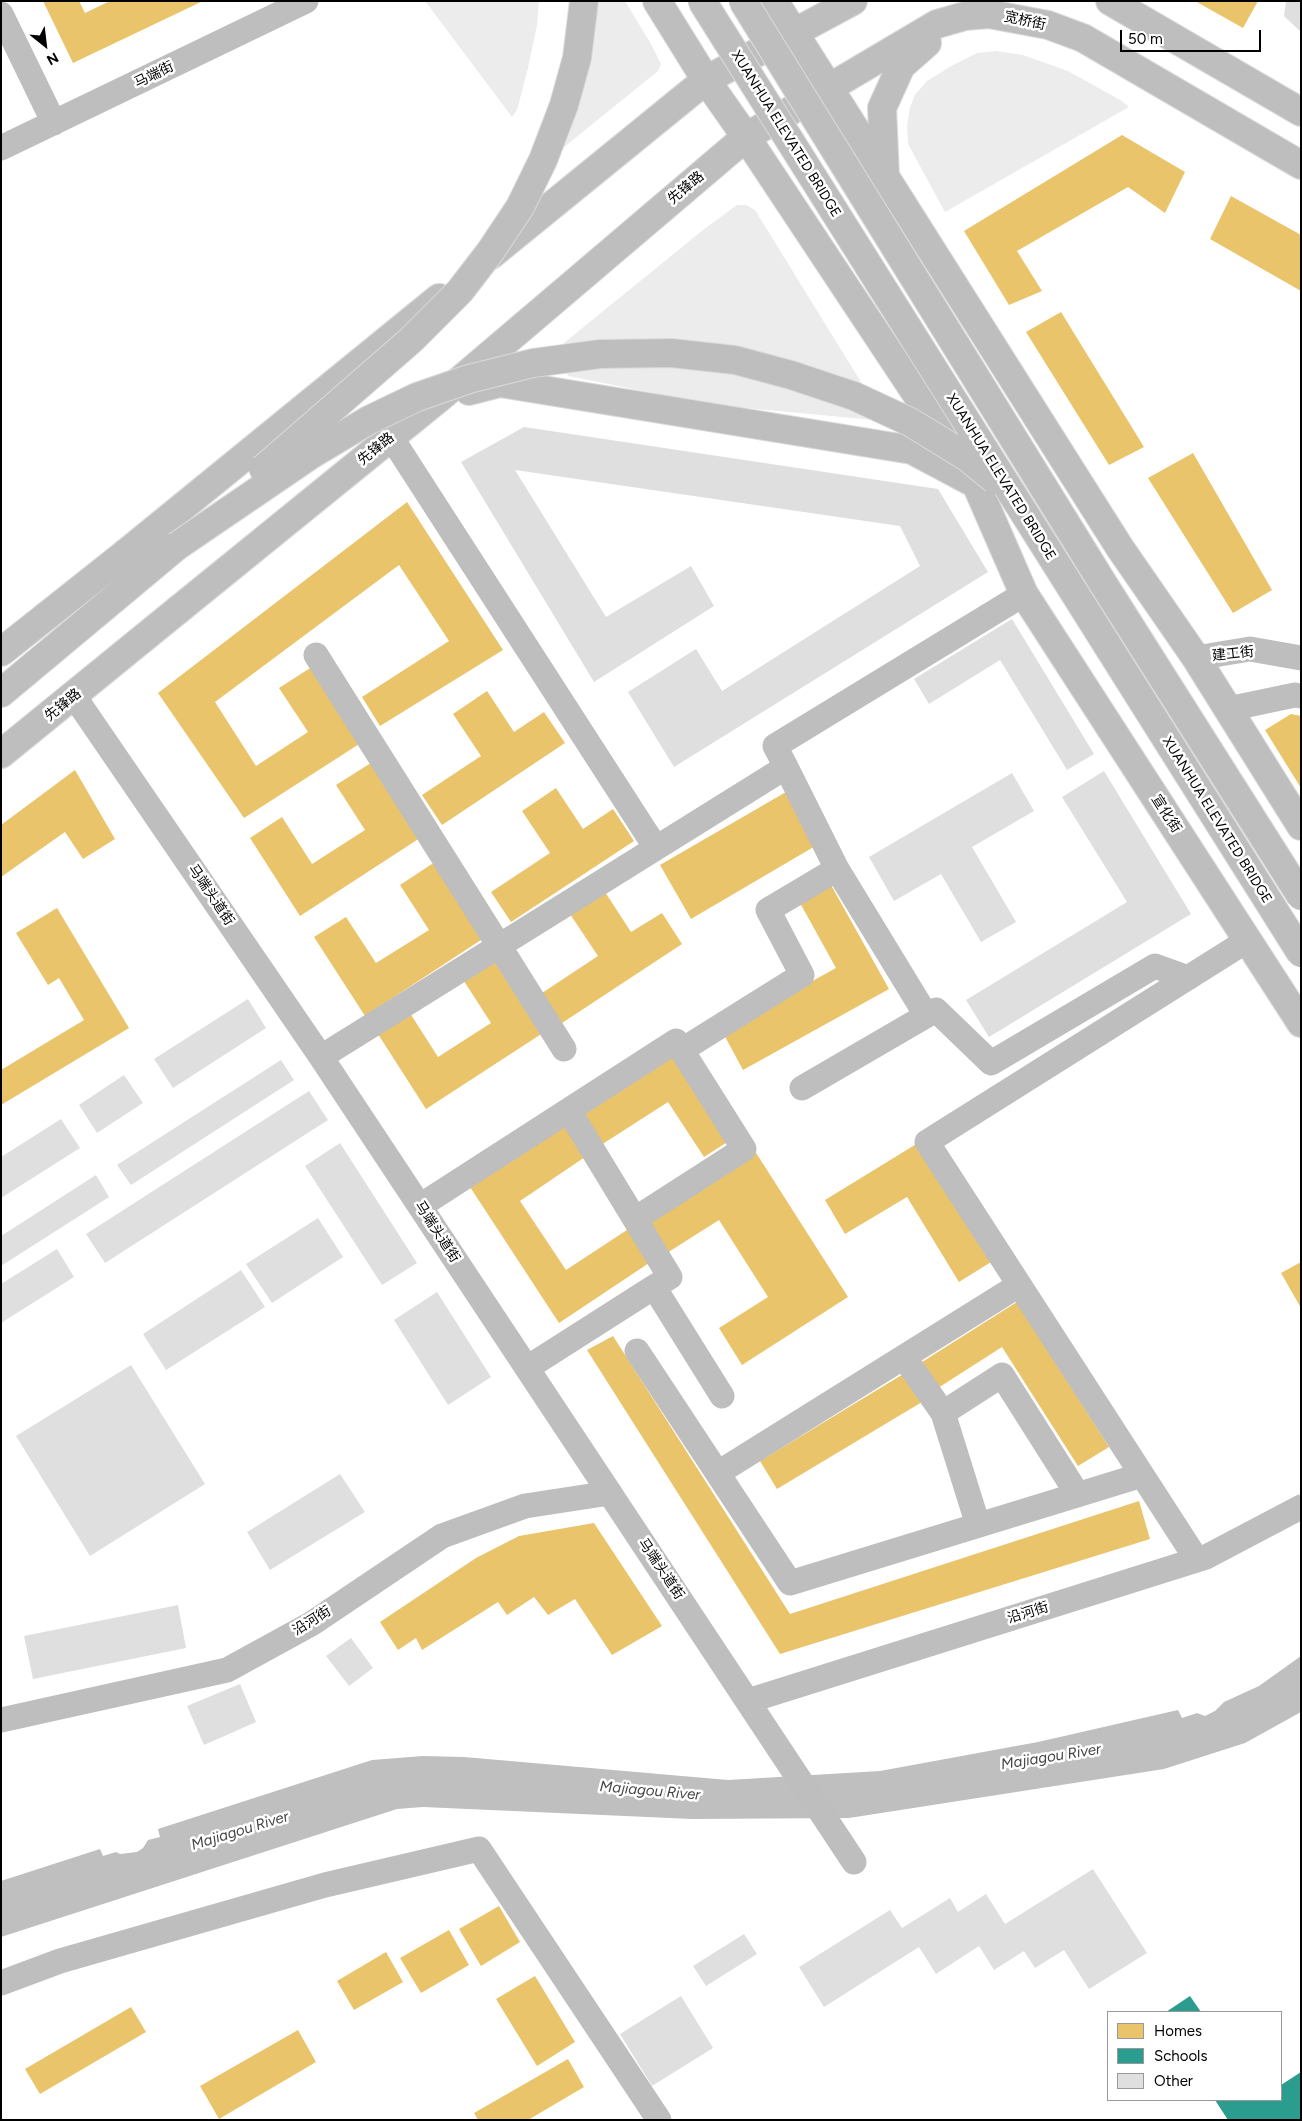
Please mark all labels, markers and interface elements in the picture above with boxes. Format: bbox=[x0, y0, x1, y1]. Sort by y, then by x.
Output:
street label: 宽桥街 bbox=[1003, 8, 1047, 34]
north arrow bbox=[20, 20, 70, 70]
scale bar bbox=[1122, 20, 1263, 52]
text: 50 m bbox=[1128, 30, 1163, 48]
text: N bbox=[44, 48, 61, 69]
street label: XUANHUA ELEVATED BRIDGE bbox=[728, 48, 844, 220]
street label: 马端街 bbox=[131, 58, 177, 92]
street label: 先锋路 bbox=[665, 168, 707, 208]
street label: XUANHUA ELEVATED BRIDGE bbox=[943, 391, 1059, 563]
street label: 先锋路 bbox=[354, 429, 398, 469]
street label: 建工街 bbox=[1211, 643, 1255, 665]
street label: 先锋路 bbox=[41, 685, 85, 725]
street label: XUANHUA ELEVATED BRIDGE bbox=[1159, 734, 1275, 906]
street label: 宣化街 bbox=[1148, 792, 1184, 836]
street label: 马端头道街 bbox=[184, 861, 238, 929]
street label: 马端头道街 bbox=[411, 1198, 463, 1266]
street label: 马端头道街 bbox=[634, 1535, 688, 1603]
street label: 沿河街 bbox=[1005, 1599, 1051, 1627]
street label: 沿河街 bbox=[290, 1603, 334, 1639]
water label: Majiagou River bbox=[1000, 1740, 1102, 1774]
water label: Majiagou River bbox=[599, 1778, 701, 1804]
water label: Majiagou River bbox=[189, 1808, 291, 1854]
legend bbox=[1107, 2011, 1282, 2101]
text: Homes bbox=[1154, 2022, 1202, 2040]
text: Schools bbox=[1154, 2047, 1207, 2065]
text: Other bbox=[1154, 2072, 1193, 2090]

